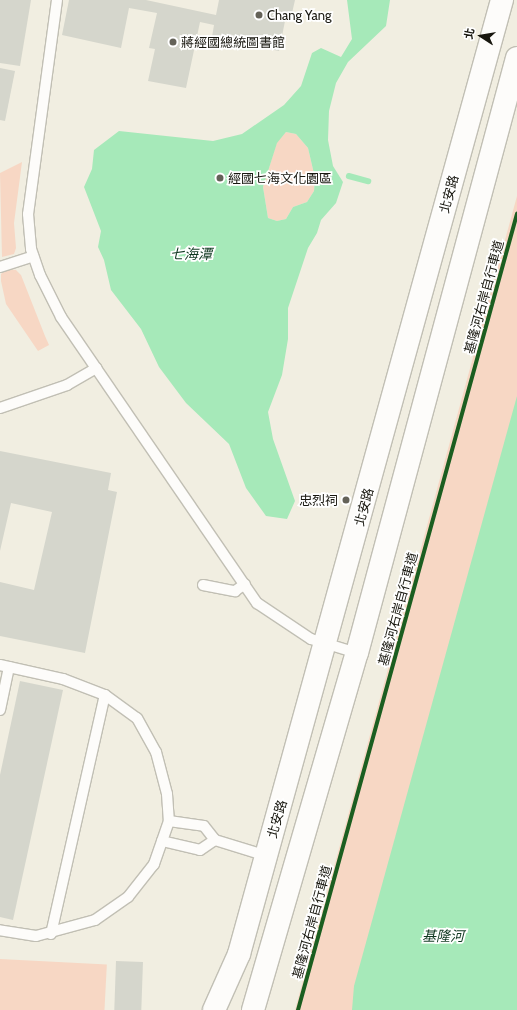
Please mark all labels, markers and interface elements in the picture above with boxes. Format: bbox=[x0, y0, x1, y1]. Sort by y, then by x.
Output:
place label: Chang Yang bbox=[267, 7, 331, 23]
marker: Chang Yang bbox=[254, 10, 264, 20]
north arrow bbox=[461, 16, 501, 56]
text: 北 bbox=[461, 27, 477, 40]
place label: 蔣經國總統圖書館 bbox=[181, 34, 285, 50]
marker: 蔣經國總統圖書館 bbox=[168, 37, 178, 47]
place label: 經國七海文化園區 bbox=[228, 170, 332, 186]
marker: 經國七海文化園區 bbox=[215, 173, 225, 183]
street label: 北安路 bbox=[436, 173, 462, 215]
street label: 基隆河右岸自行車道 bbox=[461, 238, 507, 356]
water label: 七海潭 bbox=[170, 246, 212, 262]
street label: 北安路 bbox=[351, 486, 377, 528]
place label: 忠烈祠 bbox=[299, 492, 338, 508]
marker: 忠烈祠 bbox=[341, 495, 351, 505]
street label: 基隆河右岸自行車道 bbox=[375, 550, 421, 668]
street label: 北安路 bbox=[264, 798, 290, 840]
street label: 基隆河右岸自行車道 bbox=[289, 863, 335, 981]
water label: 基隆河 bbox=[422, 928, 464, 944]

